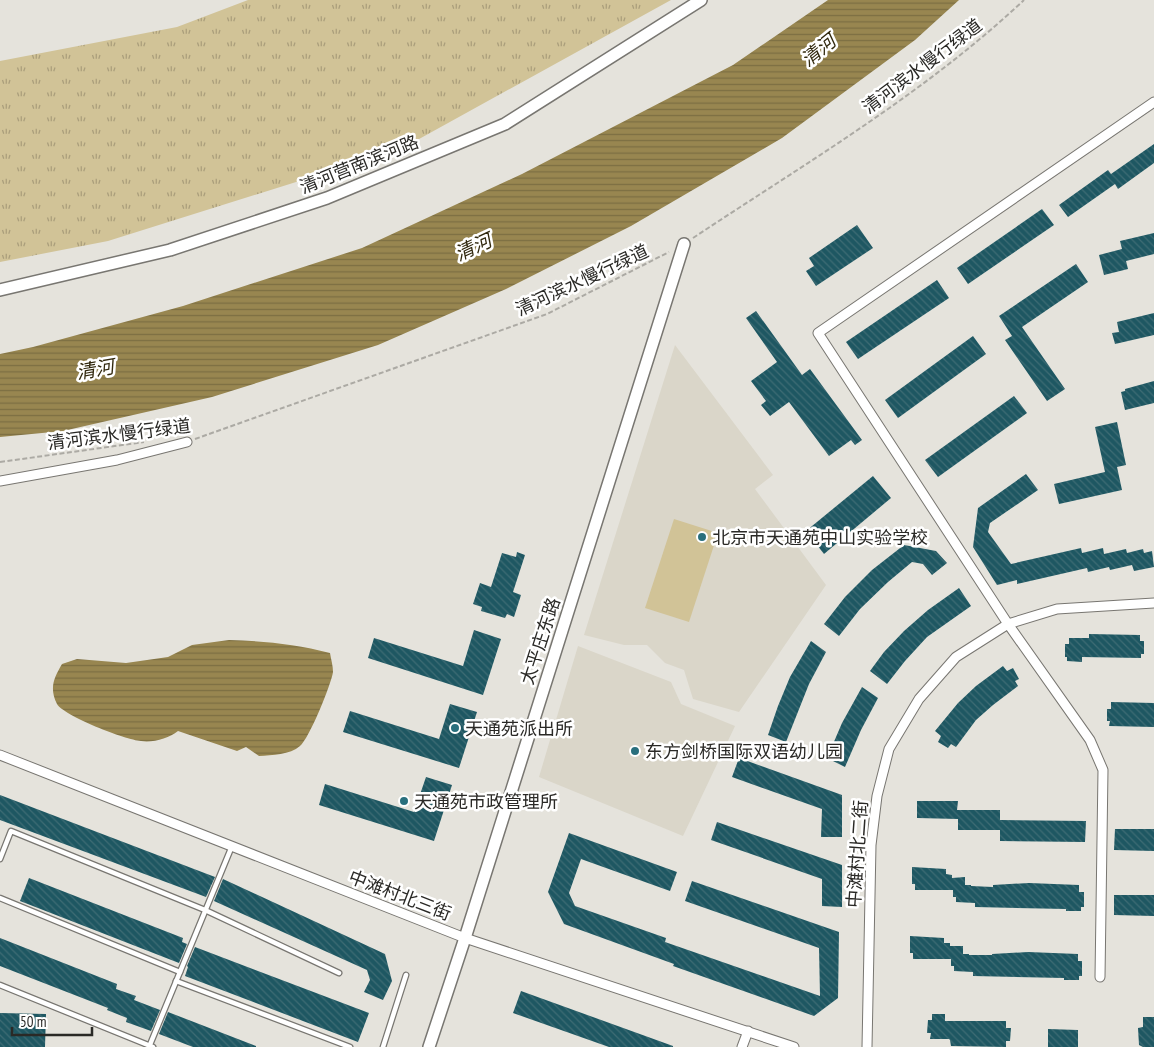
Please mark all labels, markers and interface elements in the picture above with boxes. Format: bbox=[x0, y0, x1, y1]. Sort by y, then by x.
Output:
street label: 清河滨水慢行绿道 bbox=[858, 13, 986, 119]
water label: 清河 bbox=[796, 26, 843, 71]
street label: 清河营南滨河路 bbox=[296, 130, 422, 198]
water label: 清河 bbox=[451, 226, 499, 266]
street label: 清河滨水慢行绿道 bbox=[512, 239, 652, 321]
water label: 清河 bbox=[74, 353, 120, 384]
street label: 清河滨水慢行绿道 bbox=[46, 414, 192, 454]
place label: 北京市天通苑中山实验学校 bbox=[712, 526, 928, 549]
marker: 北京市天通苑中山实验学校 bbox=[696, 531, 708, 543]
street label: 太平庄东路 bbox=[515, 595, 565, 687]
place label: 天通苑派出所 bbox=[465, 717, 573, 740]
marker: 天通苑派出所 bbox=[449, 722, 461, 734]
place label: 东方剑桥国际双语幼儿园 bbox=[645, 740, 843, 763]
marker: 东方剑桥国际双语幼儿园 bbox=[629, 745, 641, 757]
place label: 天通苑市政管理所 bbox=[414, 790, 558, 813]
marker: 天通苑市政管理所 bbox=[398, 795, 410, 807]
street label: 中滩村北二街 bbox=[842, 799, 872, 909]
street label: 中滩村北三街 bbox=[345, 865, 455, 925]
scale bar bbox=[12, 1004, 92, 1036]
text: 50 m bbox=[20, 1012, 46, 1031]

